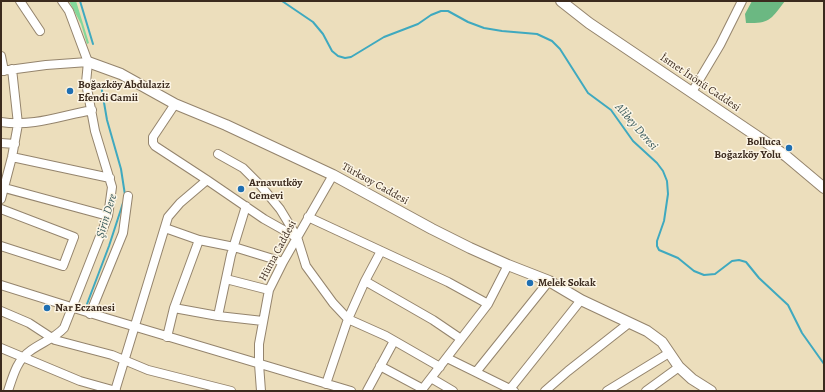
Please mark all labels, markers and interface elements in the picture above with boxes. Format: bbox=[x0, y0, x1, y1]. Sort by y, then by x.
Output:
street label: İsmet İnönü Caddesi bbox=[657, 51, 743, 115]
place label: Boğazköy Abdulaziz Efendi Camii bbox=[78, 78, 170, 104]
marker: Boğazköy Abdulaziz Efendi Camii bbox=[65, 86, 75, 96]
water label: Alibey Deresi bbox=[612, 101, 660, 153]
place label: Bolluca Boğazköy Yolu bbox=[714, 135, 781, 161]
marker: Bolluca Boğazköy Yolu bbox=[784, 143, 794, 153]
street label: Türksoy Caddesi bbox=[339, 160, 411, 208]
place label: Arnavutköy Cemevi bbox=[249, 176, 302, 202]
marker: Arnavutköy Cemevi bbox=[236, 184, 246, 194]
water label: Şirin Dere bbox=[94, 192, 120, 240]
street label: Hüma Caddesi bbox=[256, 218, 300, 284]
place label: Melek Sokak bbox=[538, 276, 596, 290]
marker: Melek Sokak bbox=[525, 278, 535, 288]
place label: Nar Eczanesi bbox=[55, 301, 115, 315]
marker: Nar Eczanesi bbox=[42, 303, 52, 313]

